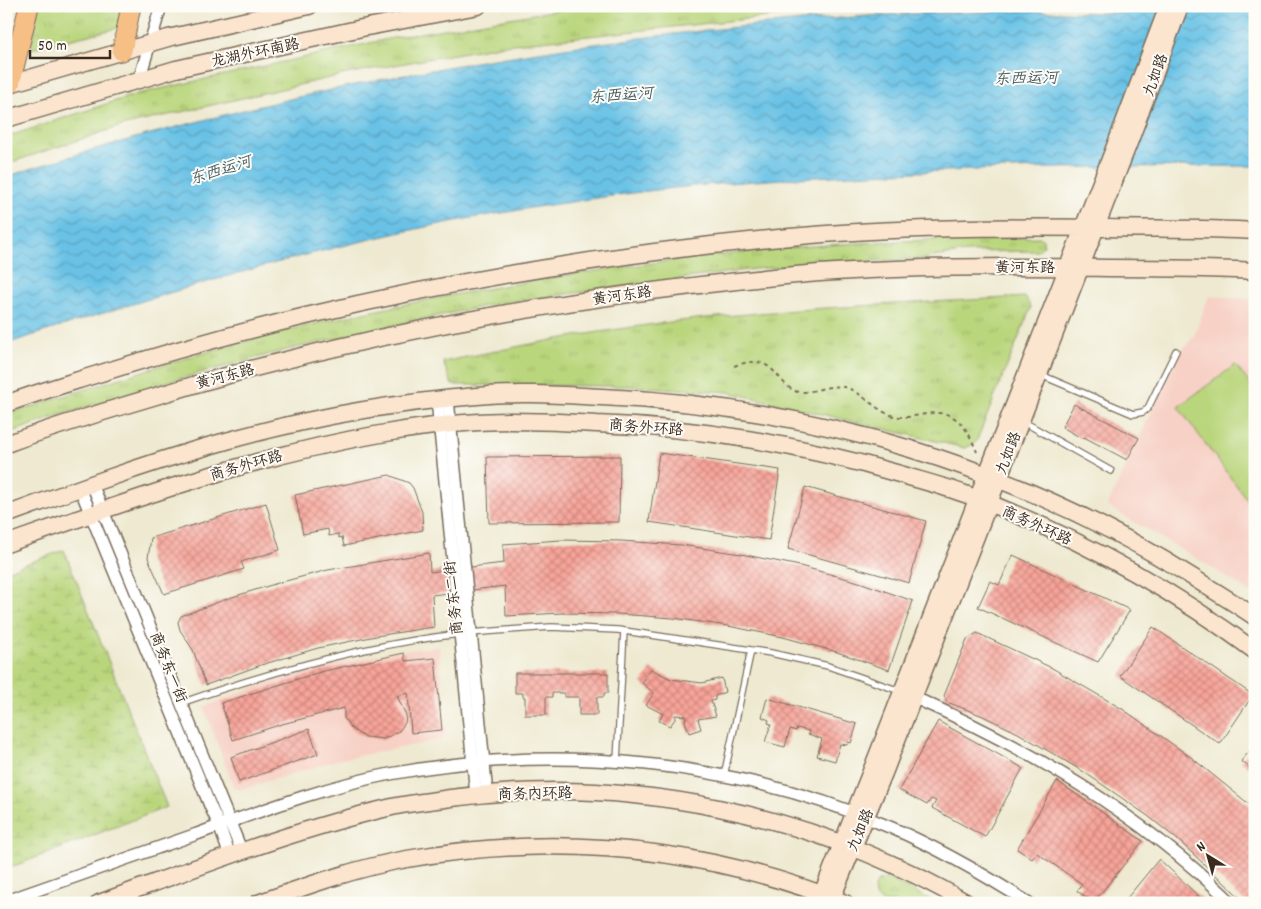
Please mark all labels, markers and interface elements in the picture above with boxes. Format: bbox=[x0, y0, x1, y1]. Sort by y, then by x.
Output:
scale bar bbox=[30, 28, 110, 60]
street label: 龙湖外环南路 bbox=[209, 34, 302, 74]
text: 50 m bbox=[38, 36, 67, 58]
street label: 九如路 bbox=[1139, 51, 1175, 101]
water label: 东西运河 bbox=[994, 67, 1061, 92]
water label: 东西运河 bbox=[588, 83, 657, 110]
water label: 东西运河 bbox=[187, 150, 258, 192]
street label: 黄河东路 bbox=[995, 258, 1055, 280]
street label: 黄河东路 bbox=[591, 282, 654, 312]
street label: 黄河东路 bbox=[194, 360, 257, 396]
street label: 商务外环路 bbox=[608, 415, 684, 443]
street label: 九如路 bbox=[992, 429, 1028, 479]
street label: 商务外环路 bbox=[207, 446, 286, 488]
street label: 商务外环路 bbox=[997, 502, 1075, 552]
street label: 商务东二街 bbox=[440, 559, 470, 636]
street label: 商务东一街 bbox=[143, 629, 191, 707]
street label: 商务内环路 bbox=[497, 783, 573, 807]
street label: 九如路 bbox=[843, 806, 881, 856]
north arrow bbox=[1184, 832, 1234, 882]
text: N bbox=[1193, 837, 1210, 857]

